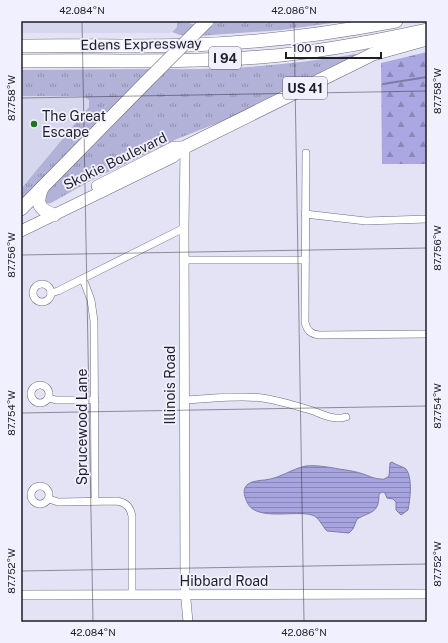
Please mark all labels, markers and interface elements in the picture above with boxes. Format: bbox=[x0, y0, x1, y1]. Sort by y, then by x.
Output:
text: 42.084°N bbox=[59, 4, 105, 16]
text: 42.086°N bbox=[271, 4, 317, 16]
scale bar bbox=[286, 34, 381, 60]
street label: Edens Expressway bbox=[80, 35, 202, 53]
text: 100 m bbox=[292, 41, 325, 55]
road number: I 94 bbox=[209, 47, 241, 69]
text: 87.758°W bbox=[431, 68, 443, 114]
text: 87.758°W bbox=[5, 75, 17, 121]
road number: US 41 bbox=[283, 77, 327, 99]
place label: The Great Escape bbox=[42, 108, 106, 140]
marker: The Great Escape bbox=[29, 119, 39, 129]
street label: Skokie Boulevard bbox=[61, 129, 169, 193]
text: 87.756°W bbox=[431, 225, 443, 271]
text: 87.756°W bbox=[5, 232, 17, 278]
street label: Illinois Road bbox=[162, 346, 178, 424]
street label: Sprucewood Lane bbox=[74, 369, 90, 485]
text: 87.754°W bbox=[431, 383, 443, 429]
text: 87.754°W bbox=[5, 390, 17, 436]
text: 87.752°W bbox=[431, 541, 443, 587]
text: 87.752°W bbox=[5, 548, 17, 594]
street label: Hibbard Road bbox=[180, 573, 268, 589]
text: 42.084°N bbox=[70, 626, 116, 638]
text: 42.086°N bbox=[281, 626, 327, 638]

